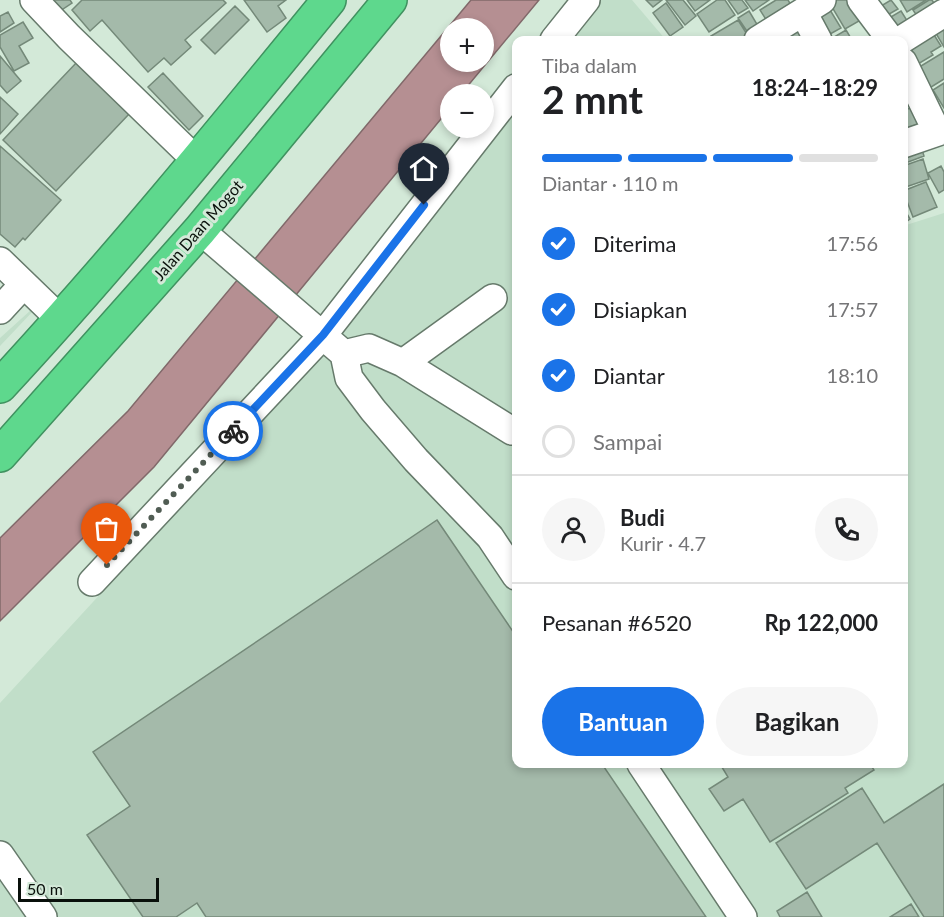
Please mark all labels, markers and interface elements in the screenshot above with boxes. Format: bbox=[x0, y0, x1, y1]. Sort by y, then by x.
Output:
map controls bbox=[440, 18, 494, 138]
button: + bbox=[440, 18, 494, 72]
text: Tiba dalam bbox=[542, 53, 637, 77]
text: 18:24–18:29 bbox=[752, 74, 878, 101]
text: 2 mnt bbox=[542, 76, 643, 122]
button: − bbox=[440, 84, 494, 138]
pin bbox=[398, 143, 449, 205]
icon: home bbox=[407, 152, 440, 185]
text: Diantar · 110 m bbox=[542, 171, 679, 195]
street label: Jalan Daan Mogot bbox=[149, 175, 246, 284]
icon: check bbox=[542, 227, 575, 260]
text: Diterima bbox=[593, 230, 677, 257]
text: 17:56 bbox=[827, 231, 878, 255]
icon: check bbox=[542, 293, 575, 326]
text: Disiapkan bbox=[593, 296, 687, 323]
text: 17:57 bbox=[827, 297, 878, 321]
icon: check bbox=[542, 359, 575, 392]
text: Diantar bbox=[593, 362, 665, 389]
text: 18:10 bbox=[827, 363, 878, 387]
courier bbox=[203, 401, 263, 461]
icon: bike bbox=[217, 415, 250, 448]
text: Sampai bbox=[593, 428, 662, 455]
button: person bbox=[542, 498, 605, 561]
button: phone bbox=[815, 498, 878, 561]
pin bbox=[81, 503, 132, 565]
text: Budi bbox=[620, 504, 665, 531]
icon: bag bbox=[90, 512, 123, 545]
text: Kurir · 4.7 bbox=[620, 531, 706, 555]
text: Pesanan #6520 bbox=[542, 609, 692, 636]
text: Rp 122,000 bbox=[764, 609, 878, 636]
button: Bantuan bbox=[542, 687, 704, 756]
button: Bagikan bbox=[716, 687, 878, 756]
scale bar bbox=[18, 875, 159, 902]
text: 50 m bbox=[27, 879, 63, 898]

